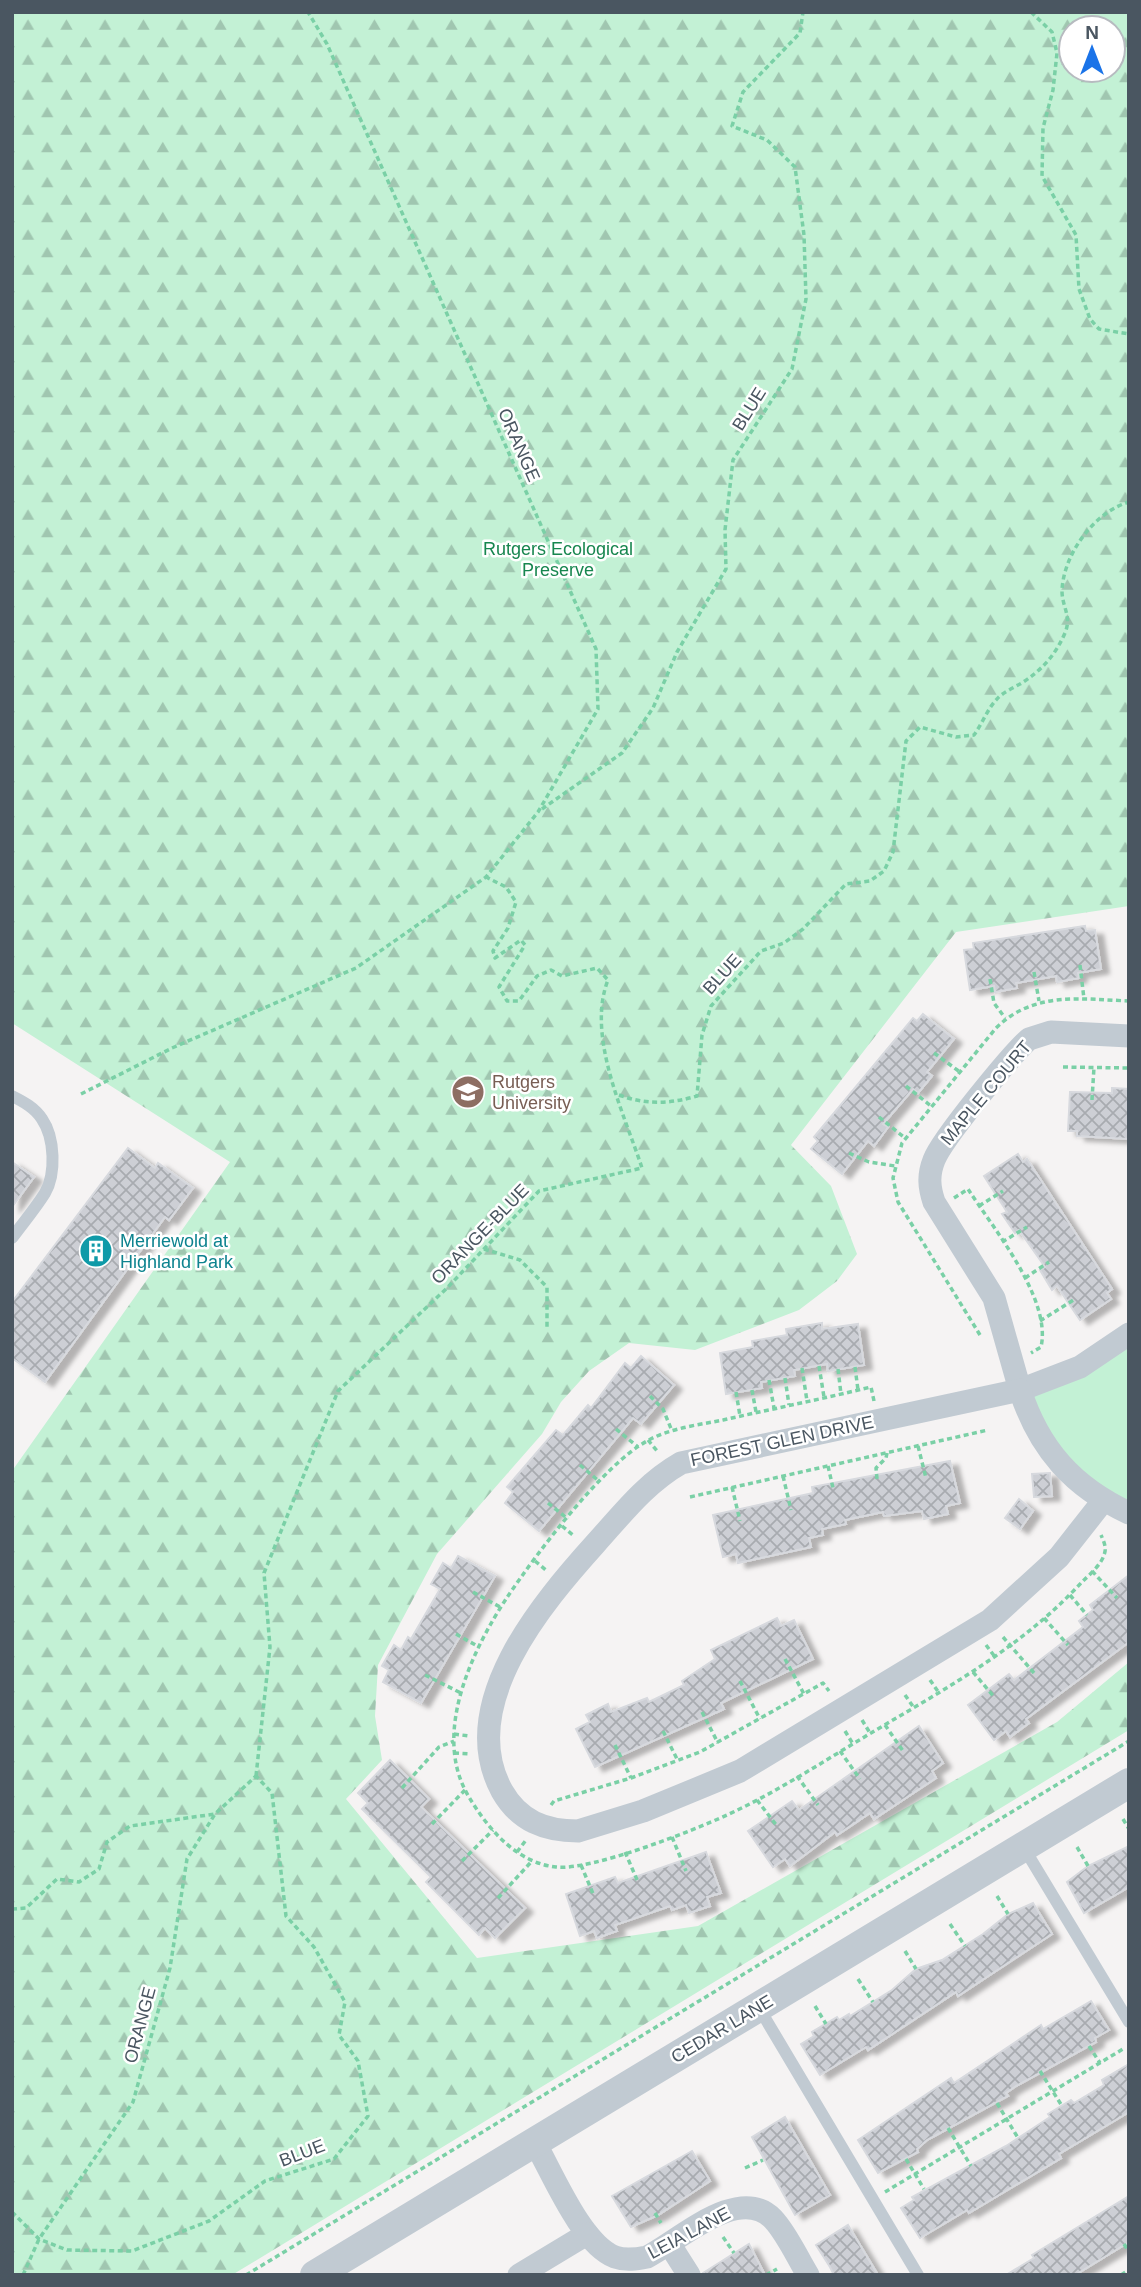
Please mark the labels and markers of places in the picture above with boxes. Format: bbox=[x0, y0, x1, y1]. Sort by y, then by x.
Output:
place label: Rutgers University bbox=[492, 1072, 571, 1113]
school or university icon: Rutgers University bbox=[449, 1073, 487, 1111]
place label: Merriewold at Highland Park bbox=[120, 1231, 234, 1272]
building icon: Merriewold at Highland Park bbox=[77, 1232, 115, 1270]

